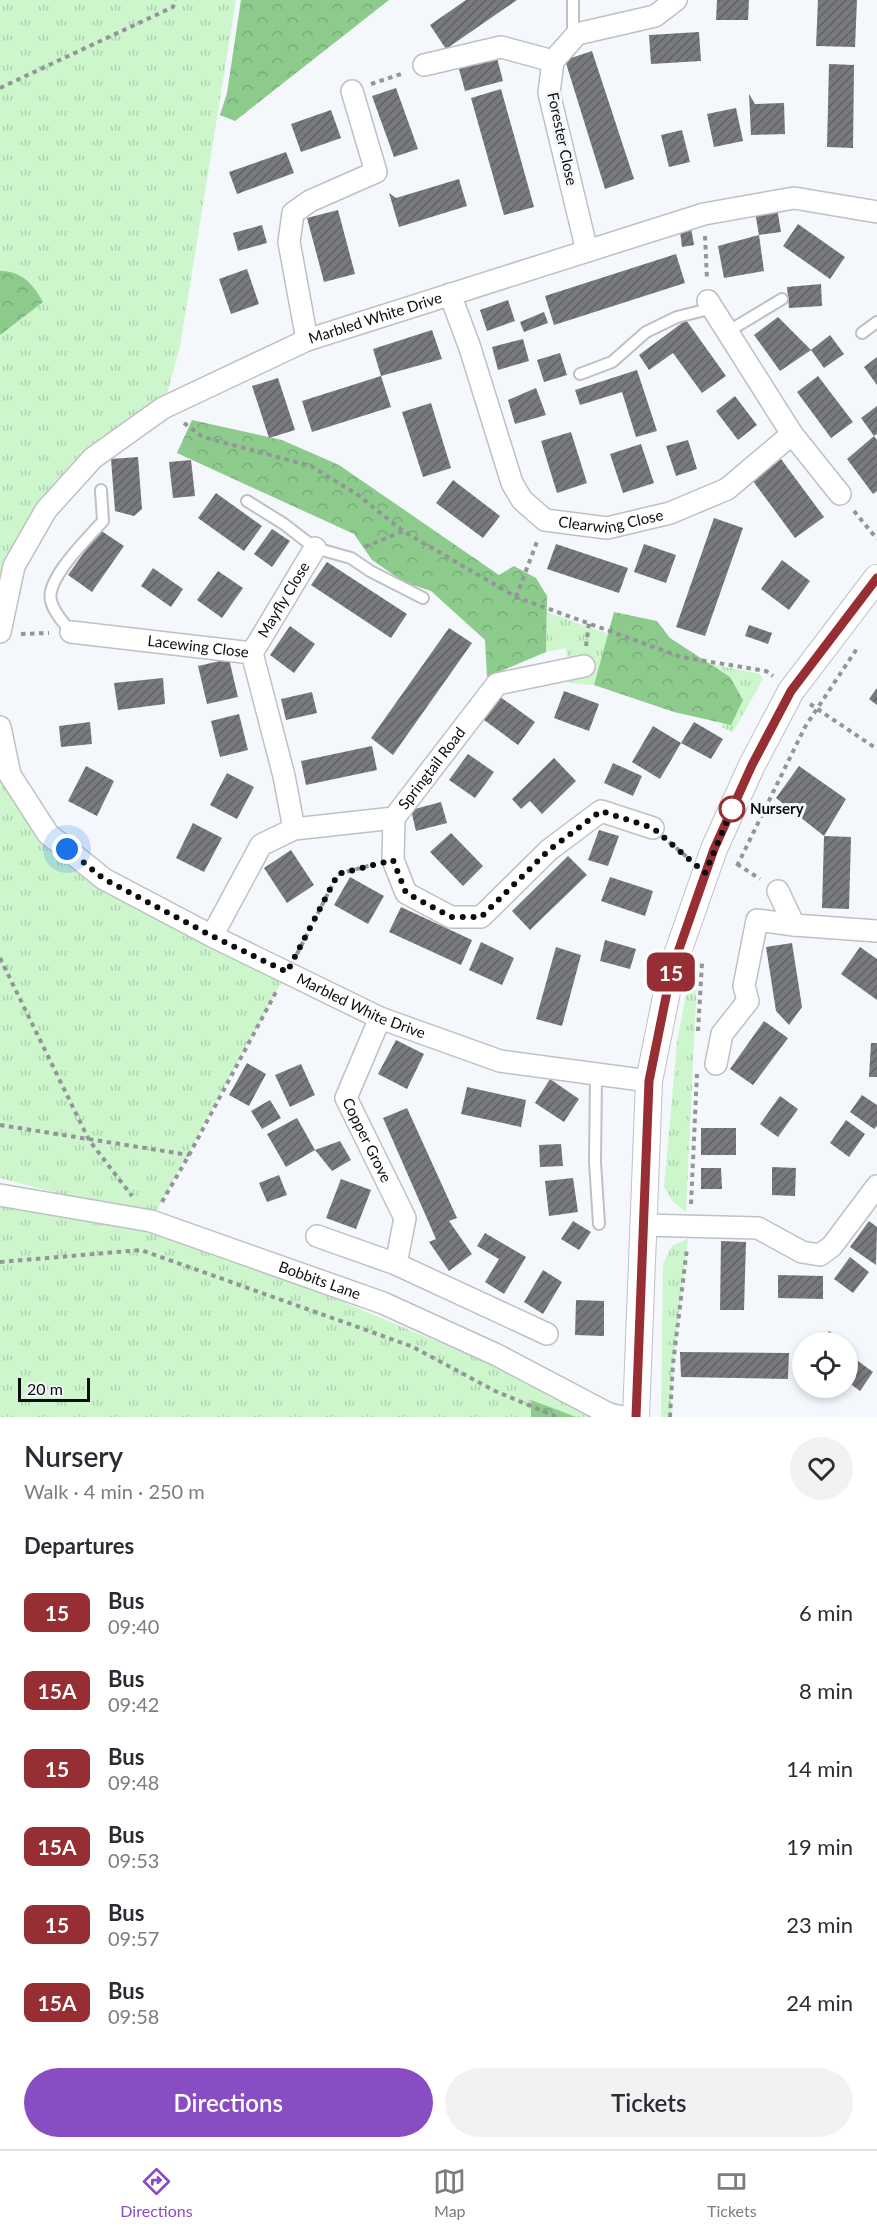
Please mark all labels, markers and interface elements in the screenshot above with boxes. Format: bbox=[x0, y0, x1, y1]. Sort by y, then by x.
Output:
street label: Forester Close bbox=[544, 91, 582, 187]
street label: Marbled White Drive bbox=[306, 288, 444, 347]
street label: Clearwing Close bbox=[557, 505, 665, 536]
street label: Mayfly Close bbox=[253, 558, 313, 641]
street label: Lacewing Close bbox=[147, 631, 250, 661]
street label: Springtail Road bbox=[394, 723, 468, 813]
marker: Nursery bbox=[719, 796, 745, 822]
place label: Nursery bbox=[750, 799, 804, 817]
your location bbox=[52, 834, 82, 864]
line badge: 15 bbox=[644, 952, 698, 992]
text: 15 bbox=[659, 960, 683, 985]
street label: Marbled White Drive bbox=[294, 969, 428, 1042]
street label: Copper Grove bbox=[339, 1095, 396, 1185]
street label: Bobbits Lane bbox=[276, 1257, 363, 1302]
map controls bbox=[792, 1332, 858, 1398]
button: locate bbox=[792, 1332, 858, 1398]
scale bar bbox=[18, 1375, 90, 1402]
text: 20 m bbox=[27, 1379, 63, 1398]
button: heart bbox=[790, 1437, 853, 1500]
text: Nursery bbox=[24, 1439, 123, 1473]
text: Walk · 4 min · 250 m bbox=[24, 1479, 205, 1503]
text: Departures bbox=[24, 1532, 134, 1559]
text: Bus bbox=[108, 1587, 144, 1614]
text: 6 min bbox=[799, 1599, 853, 1626]
text: 15 bbox=[45, 1600, 69, 1625]
text: 09:40 bbox=[108, 1614, 159, 1638]
text: Bus bbox=[108, 1665, 144, 1692]
text: 8 min bbox=[799, 1677, 853, 1704]
text: 15A bbox=[38, 1678, 76, 1703]
text: 09:42 bbox=[108, 1692, 159, 1716]
text: Bus bbox=[108, 1743, 144, 1770]
text: 14 min bbox=[786, 1755, 853, 1782]
text: 15 bbox=[45, 1756, 69, 1781]
text: 09:48 bbox=[108, 1770, 159, 1794]
text: Bus bbox=[108, 1821, 144, 1848]
text: 19 min bbox=[786, 1833, 853, 1860]
text: 15A bbox=[38, 1834, 76, 1859]
text: 09:53 bbox=[108, 1848, 159, 1872]
text: Bus bbox=[108, 1899, 144, 1926]
text: 23 min bbox=[786, 1911, 853, 1938]
text: 15 bbox=[45, 1912, 69, 1937]
text: 09:57 bbox=[108, 1926, 159, 1950]
text: Bus bbox=[108, 1977, 144, 2004]
text: 24 min bbox=[786, 1989, 853, 2016]
text: 15A bbox=[38, 1990, 76, 2015]
text: 09:58 bbox=[108, 2004, 159, 2028]
button: Directions bbox=[24, 2068, 433, 2137]
button: Tickets bbox=[445, 2068, 853, 2137]
tab: Directions bbox=[120, 2165, 193, 2220]
tab: Map bbox=[433, 2165, 466, 2220]
tab: Tickets bbox=[707, 2165, 757, 2220]

